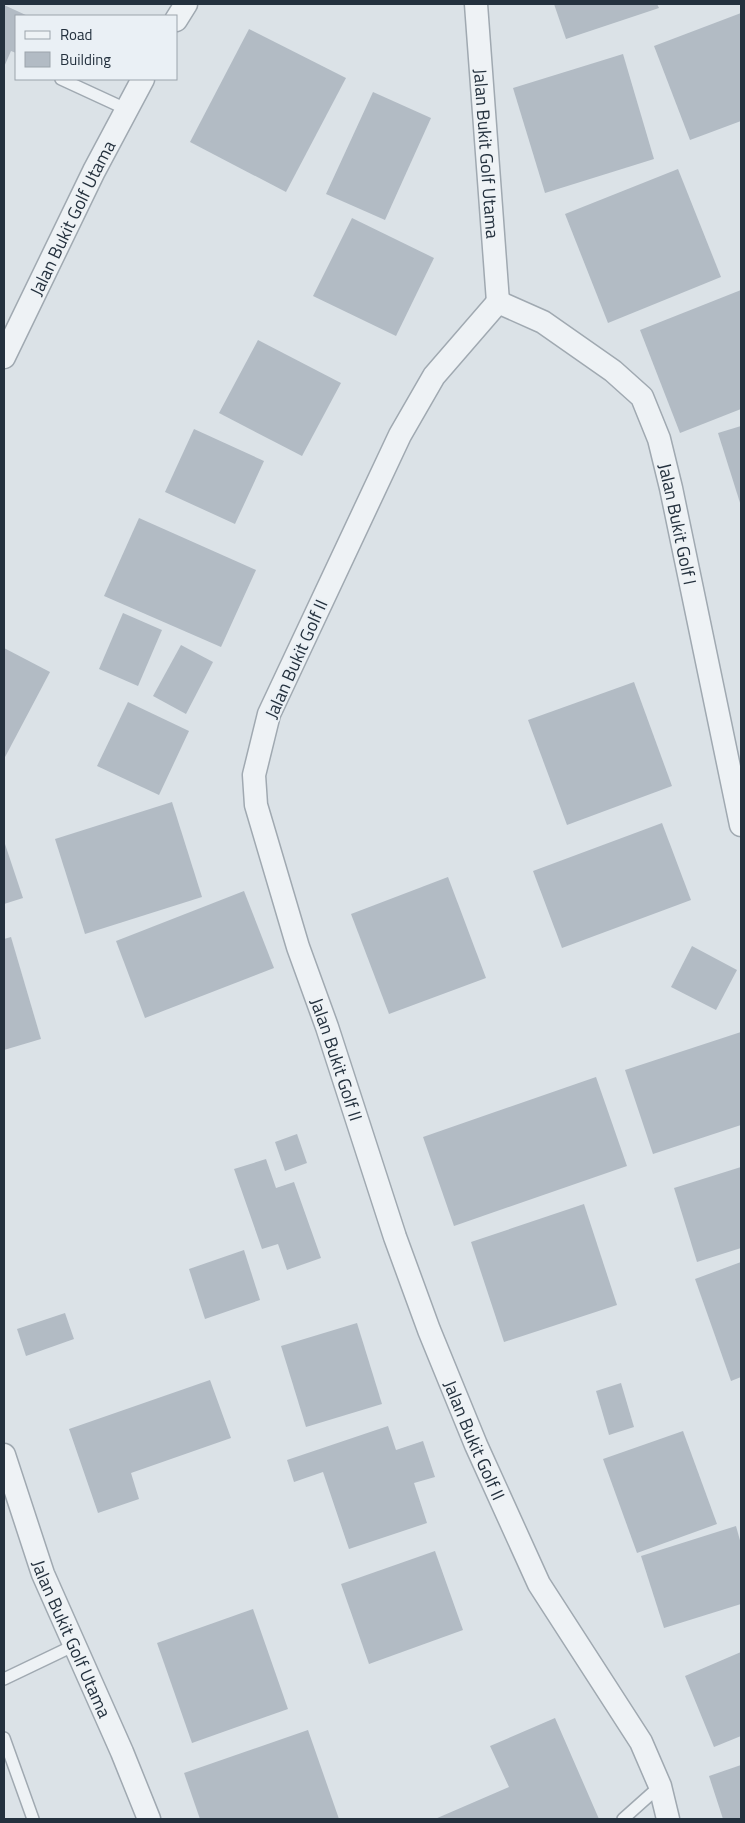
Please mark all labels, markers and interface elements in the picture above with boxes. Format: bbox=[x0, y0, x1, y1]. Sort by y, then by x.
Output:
legend bbox=[15, 15, 178, 80]
text: Road bbox=[60, 23, 92, 46]
text: Building bbox=[60, 48, 111, 71]
street label: Jalan Bukit Golf Utama bbox=[467, 68, 507, 240]
street label: Jalan Bukit Golf Utama bbox=[22, 135, 122, 300]
street label: Jalan Bukit Golf I bbox=[652, 460, 704, 587]
street label: Jalan Bukit Golf II bbox=[258, 595, 334, 723]
street label: Jalan Bukit Golf II bbox=[304, 994, 370, 1124]
street label: Jalan Bukit Golf II bbox=[437, 1376, 513, 1504]
street label: Jalan Bukit Golf Utama bbox=[26, 1556, 119, 1722]

